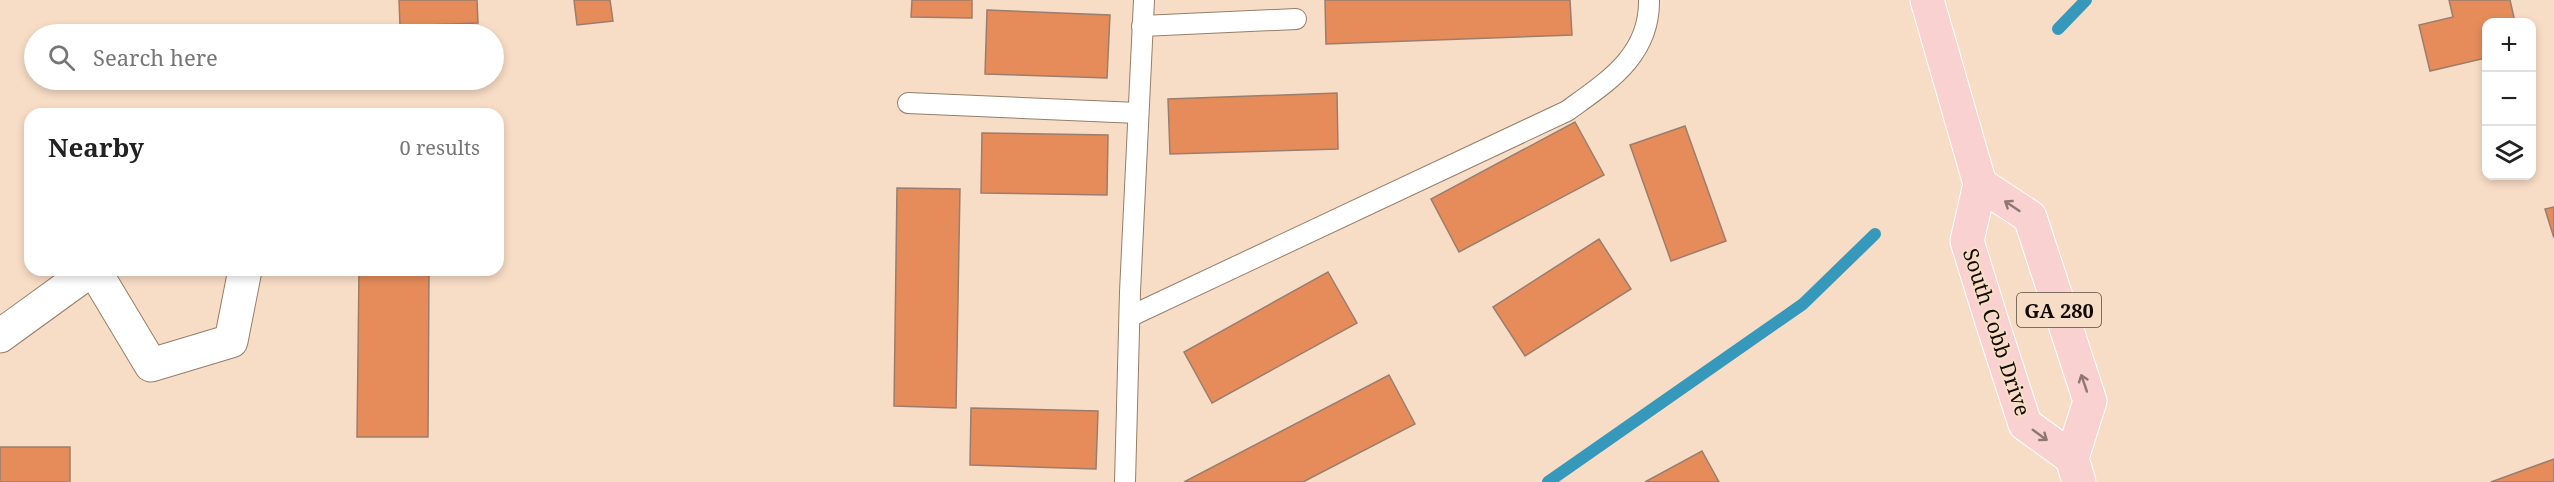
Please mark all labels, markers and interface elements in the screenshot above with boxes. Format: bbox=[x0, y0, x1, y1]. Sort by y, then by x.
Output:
map controls bbox=[2482, 18, 2536, 180]
button: + bbox=[2482, 18, 2536, 72]
search box bbox=[24, 24, 504, 90]
icon: search bbox=[45, 41, 78, 74]
text: Search here bbox=[93, 42, 218, 72]
button: − bbox=[2482, 72, 2536, 126]
button: layers bbox=[2482, 126, 2536, 180]
text: Nearby bbox=[48, 129, 144, 165]
text: 0 results bbox=[400, 134, 480, 161]
one-way arrow bbox=[2005, 200, 2021, 212]
street label: South Cobb Drive bbox=[1957, 245, 2037, 419]
road number: GA 280 bbox=[2017, 293, 2101, 327]
one-way arrow bbox=[2078, 374, 2089, 393]
one-way arrow bbox=[2031, 429, 2047, 441]

